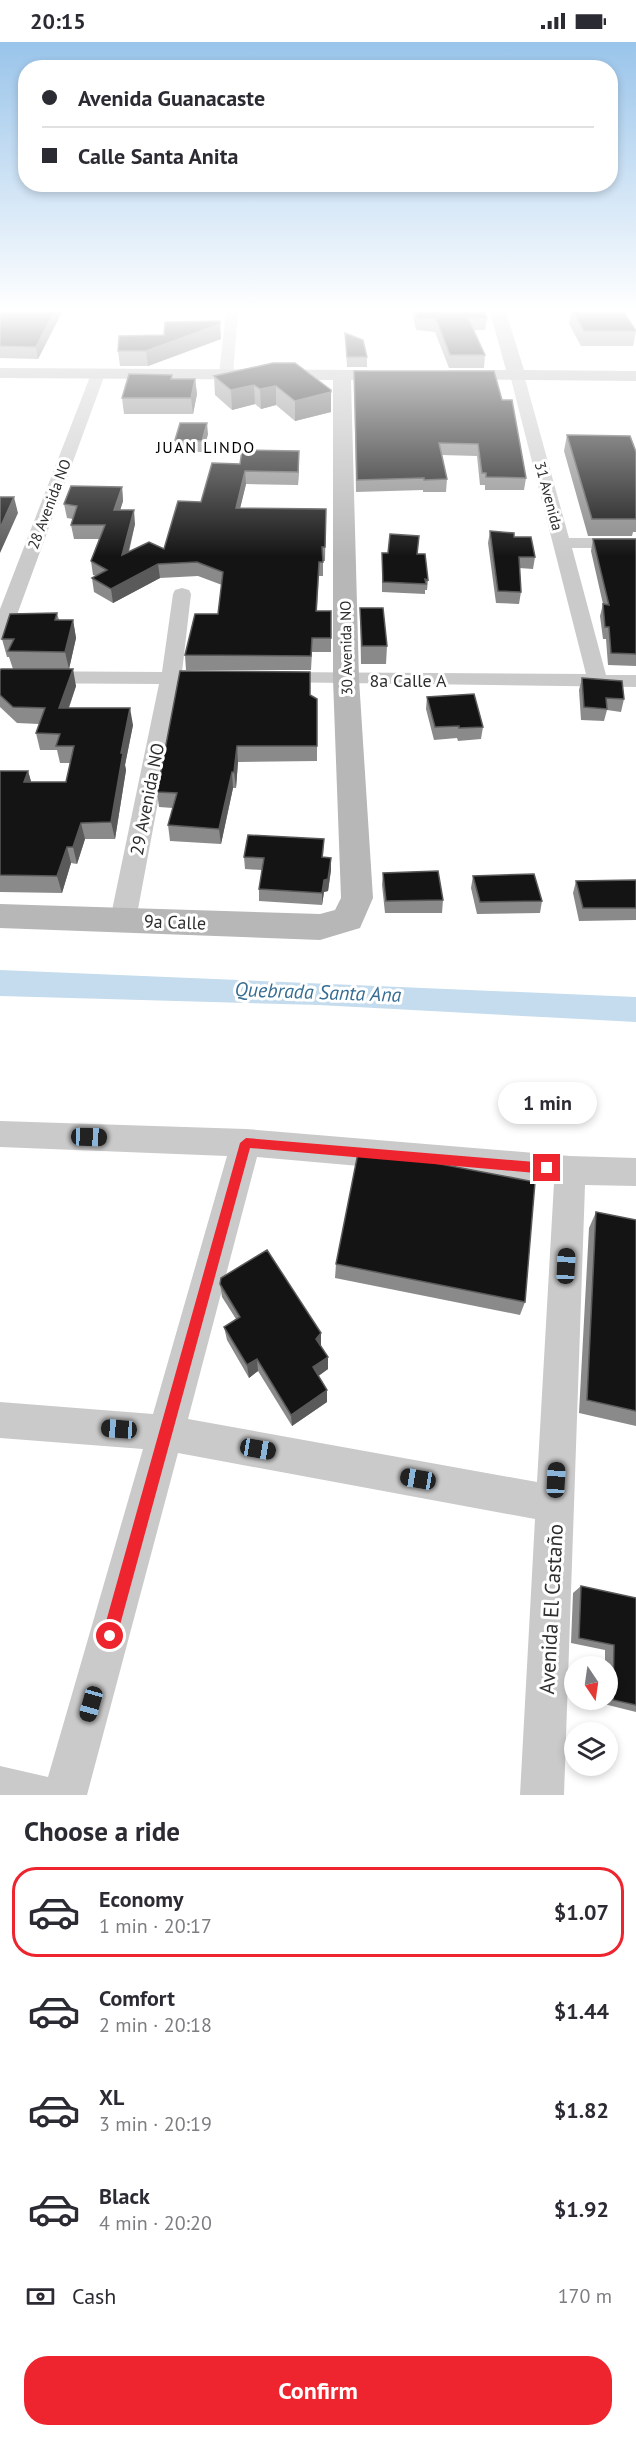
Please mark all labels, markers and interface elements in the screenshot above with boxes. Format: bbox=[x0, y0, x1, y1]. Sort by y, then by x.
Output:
text: 20:15 bbox=[30, 7, 86, 35]
text: Avenida Guanacaste bbox=[78, 84, 265, 112]
text: Calle Santa Anita bbox=[78, 142, 238, 170]
district label: JUAN LINDO bbox=[155, 437, 256, 457]
street label: 28 Avenida NO bbox=[23, 456, 75, 552]
street label: 31 Avenida bbox=[531, 459, 567, 533]
street label: 30 Avenida NO bbox=[336, 600, 356, 696]
street label: 8a Calle A bbox=[370, 669, 447, 692]
street label: 29 Avenida NO bbox=[125, 741, 169, 857]
street label: 9a Calle bbox=[144, 909, 206, 935]
water label: Quebrada Santa Ana bbox=[234, 976, 402, 1008]
callout: 1 min bbox=[498, 1081, 596, 1123]
text: 1 min bbox=[523, 1090, 572, 1116]
car bbox=[71, 1127, 107, 1147]
route end bbox=[533, 1154, 560, 1181]
car bbox=[556, 1248, 576, 1284]
car bbox=[100, 1419, 138, 1439]
car bbox=[239, 1437, 277, 1461]
car bbox=[546, 1462, 566, 1498]
car bbox=[399, 1467, 437, 1491]
street label: Avenida El Castaño bbox=[533, 1523, 569, 1695]
route start bbox=[96, 1622, 123, 1649]
north arrow bbox=[564, 1656, 618, 1710]
map controls bbox=[564, 1656, 618, 1776]
car bbox=[77, 1684, 105, 1724]
button: layers bbox=[564, 1722, 618, 1776]
text: Choose a ride bbox=[24, 1814, 180, 1848]
icon: car bbox=[27, 1885, 81, 1939]
text: Economy bbox=[99, 1885, 183, 1913]
text: $1.07 bbox=[554, 1898, 609, 1926]
text: 1 min · 20:17 bbox=[99, 1913, 212, 1939]
icon: car bbox=[27, 1984, 81, 2038]
text: Comfort bbox=[99, 1984, 175, 2012]
text: $1.44 bbox=[554, 1997, 609, 2025]
text: 2 min · 20:18 bbox=[99, 2012, 212, 2038]
icon: car bbox=[27, 2083, 81, 2137]
text: XL bbox=[99, 2083, 124, 2111]
text: $1.82 bbox=[554, 2096, 609, 2124]
text: 3 min · 20:19 bbox=[99, 2111, 212, 2137]
icon: car bbox=[27, 2182, 81, 2236]
text: Black bbox=[99, 2182, 150, 2210]
text: $1.92 bbox=[554, 2195, 609, 2223]
text: 4 min · 20:20 bbox=[99, 2210, 212, 2236]
icon: cash bbox=[24, 2280, 57, 2313]
text: Cash bbox=[72, 2282, 116, 2310]
text: 170 m bbox=[558, 2283, 612, 2309]
button: Confirm bbox=[24, 2356, 612, 2425]

